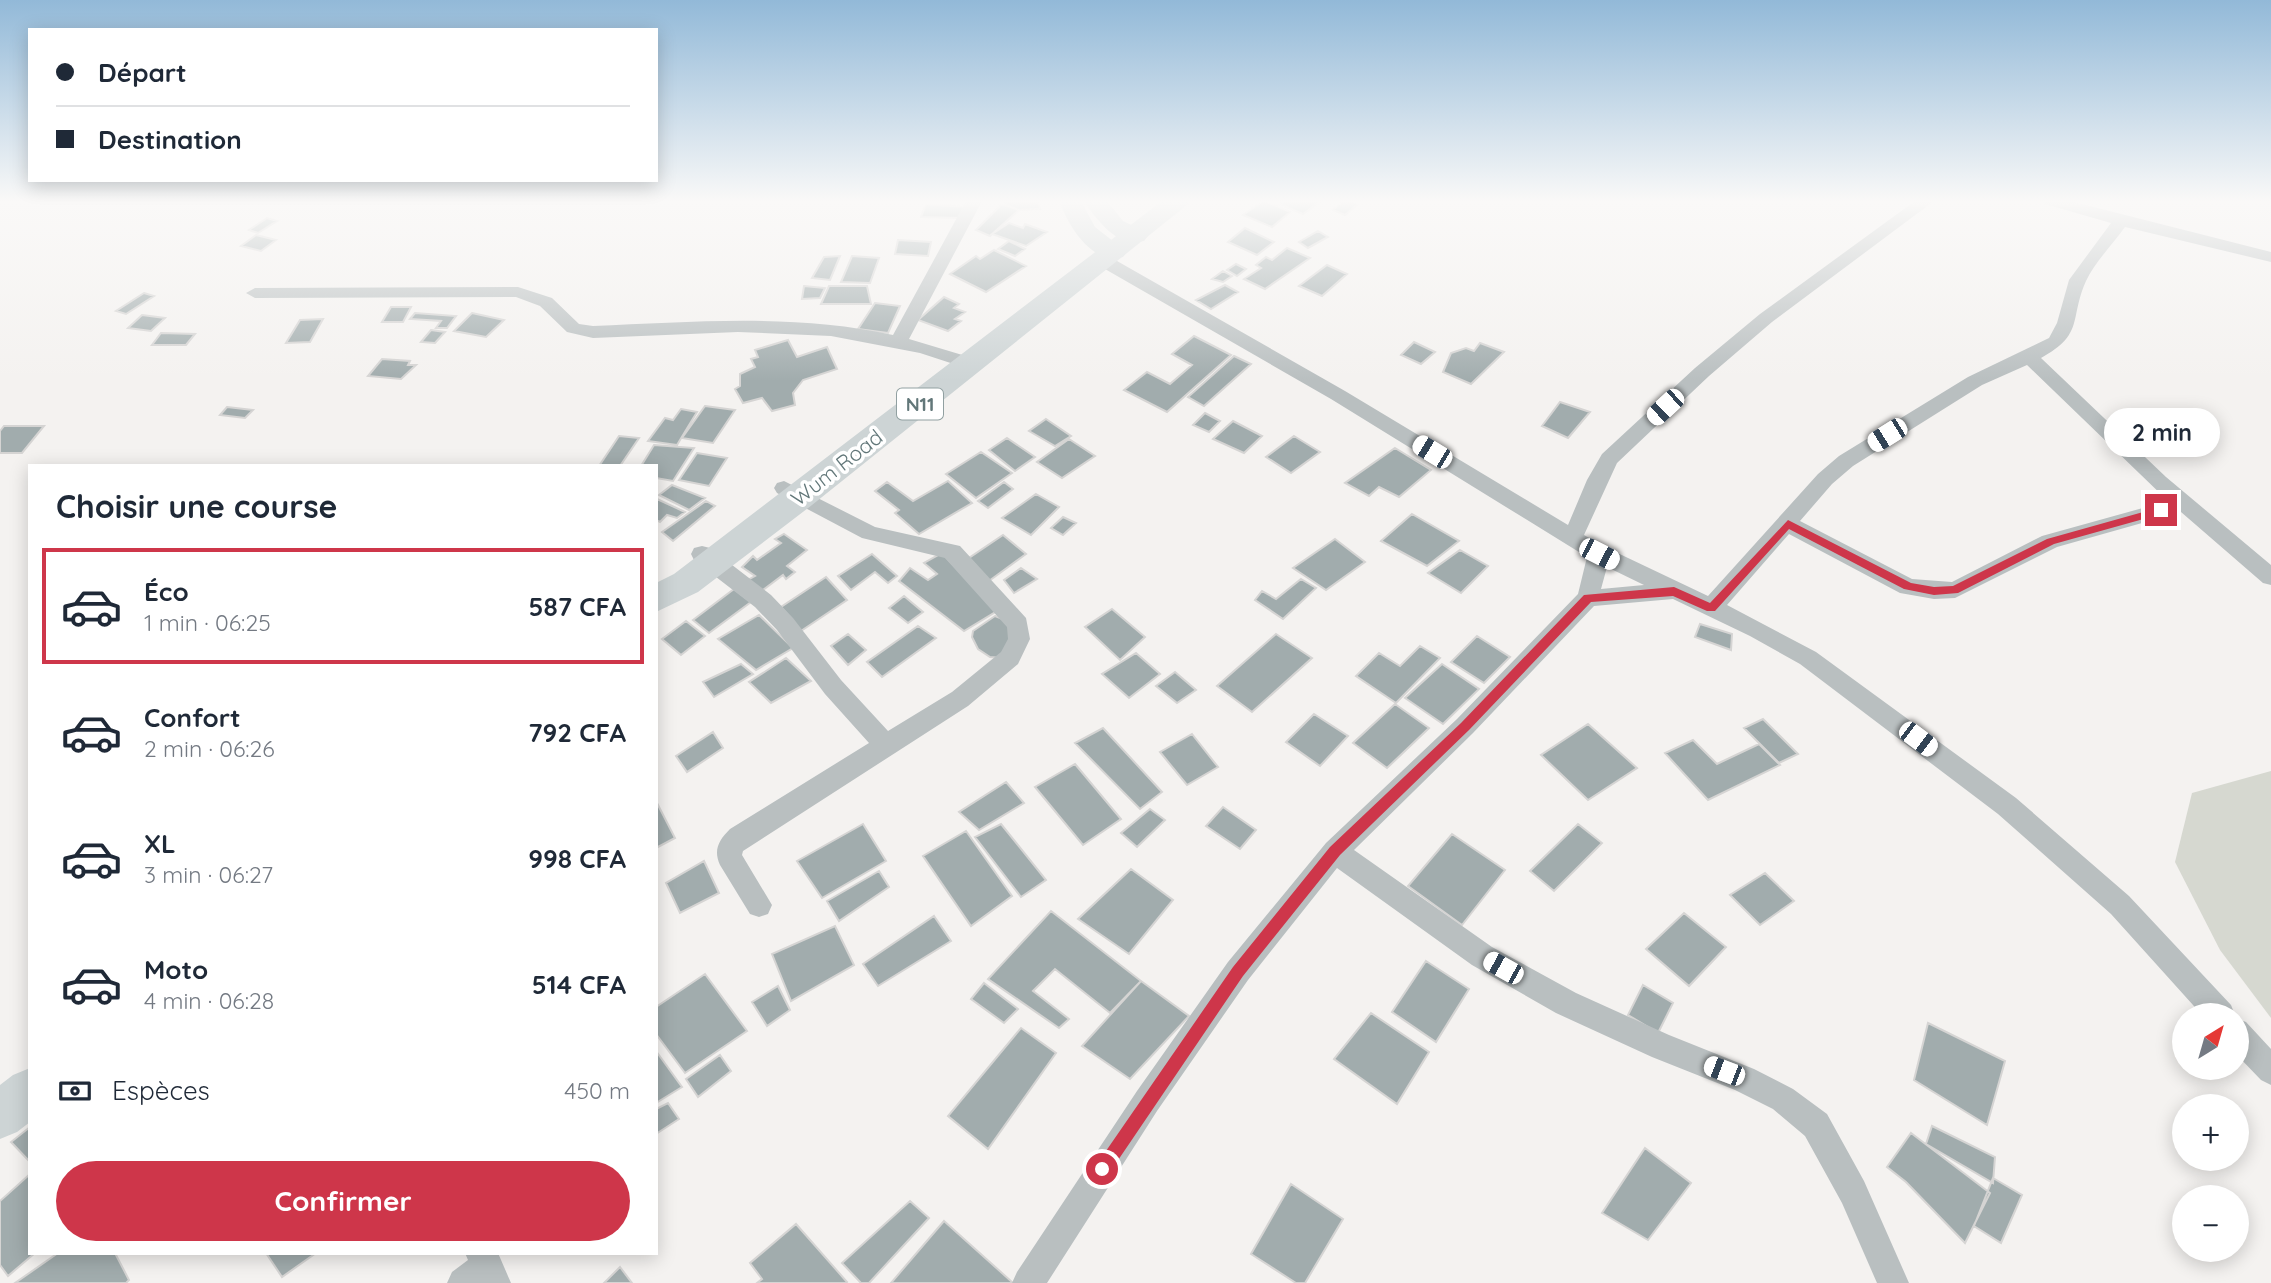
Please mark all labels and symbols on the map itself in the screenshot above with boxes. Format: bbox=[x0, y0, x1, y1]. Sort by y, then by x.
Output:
car bbox=[1643, 385, 1688, 429]
road number: N11 bbox=[897, 388, 943, 420]
callout: 2 min bbox=[2103, 408, 2219, 458]
car bbox=[1864, 415, 1911, 455]
street label: Wum Road bbox=[785, 423, 887, 511]
car bbox=[1409, 432, 1456, 472]
route end bbox=[2145, 494, 2177, 526]
car bbox=[1576, 535, 1623, 573]
car bbox=[1895, 718, 1942, 760]
car bbox=[1480, 949, 1527, 987]
north arrow bbox=[2172, 1003, 2249, 1080]
car bbox=[1701, 1054, 1748, 1088]
route start bbox=[1086, 1153, 1118, 1185]

